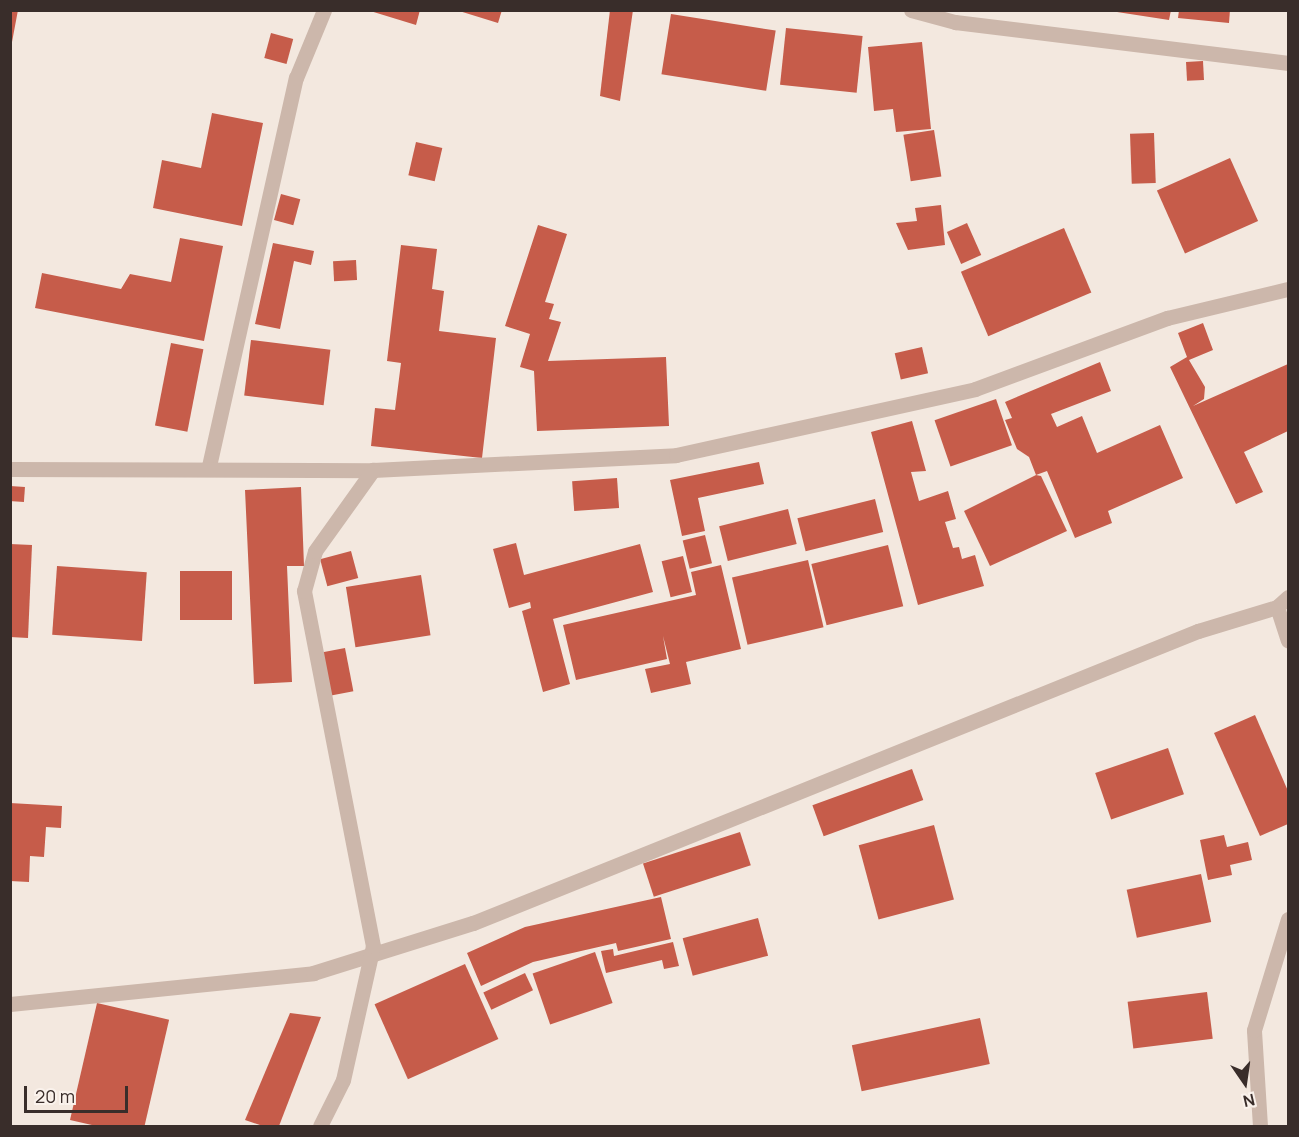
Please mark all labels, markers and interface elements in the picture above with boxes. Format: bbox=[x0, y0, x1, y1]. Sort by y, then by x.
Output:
north arrow bbox=[1215, 1053, 1275, 1113]
scale bar bbox=[27, 1074, 130, 1112]
text: 20 m bbox=[35, 1084, 75, 1108]
text: N bbox=[1241, 1089, 1257, 1113]

